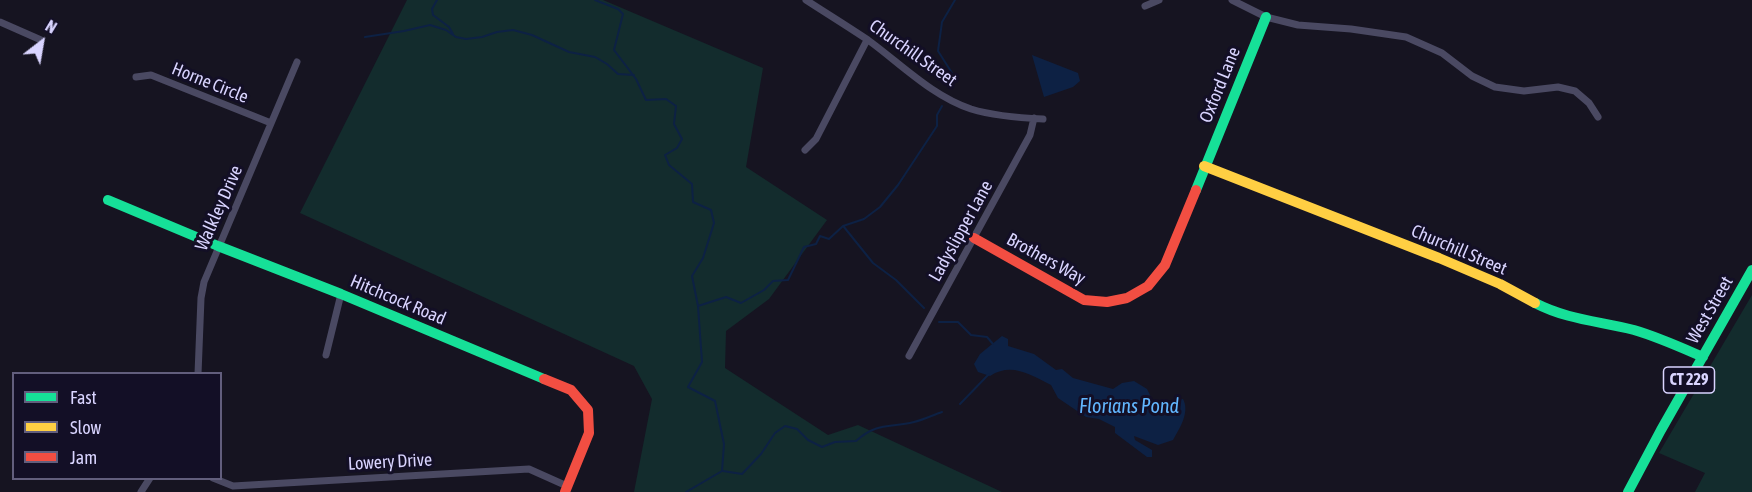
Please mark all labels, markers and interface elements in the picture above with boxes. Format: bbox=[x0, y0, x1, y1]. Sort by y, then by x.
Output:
north arrow bbox=[12, 12, 72, 72]
street label: Churchill Street bbox=[865, 15, 961, 91]
text: N bbox=[43, 16, 60, 37]
street label: Oxford Lane bbox=[1195, 44, 1245, 126]
street label: Horne Circle bbox=[169, 58, 251, 108]
street label: Walkley Drive bbox=[191, 162, 247, 254]
street label: Ladyslipper Lane bbox=[924, 177, 998, 285]
street label: Churchill Street bbox=[1408, 220, 1510, 280]
street label: Brothers Way bbox=[1003, 229, 1089, 289]
street label: Hitchcock Road bbox=[347, 270, 449, 330]
street label: West Street bbox=[1682, 272, 1738, 348]
road number: CT 229 bbox=[1664, 367, 1714, 393]
legend bbox=[12, 372, 222, 480]
text: Fast bbox=[70, 387, 97, 408]
water label: Florians Pond bbox=[1079, 395, 1179, 419]
text: Slow bbox=[70, 417, 101, 438]
text: Jam bbox=[70, 447, 97, 468]
street label: Lowery Drive bbox=[347, 449, 433, 475]

